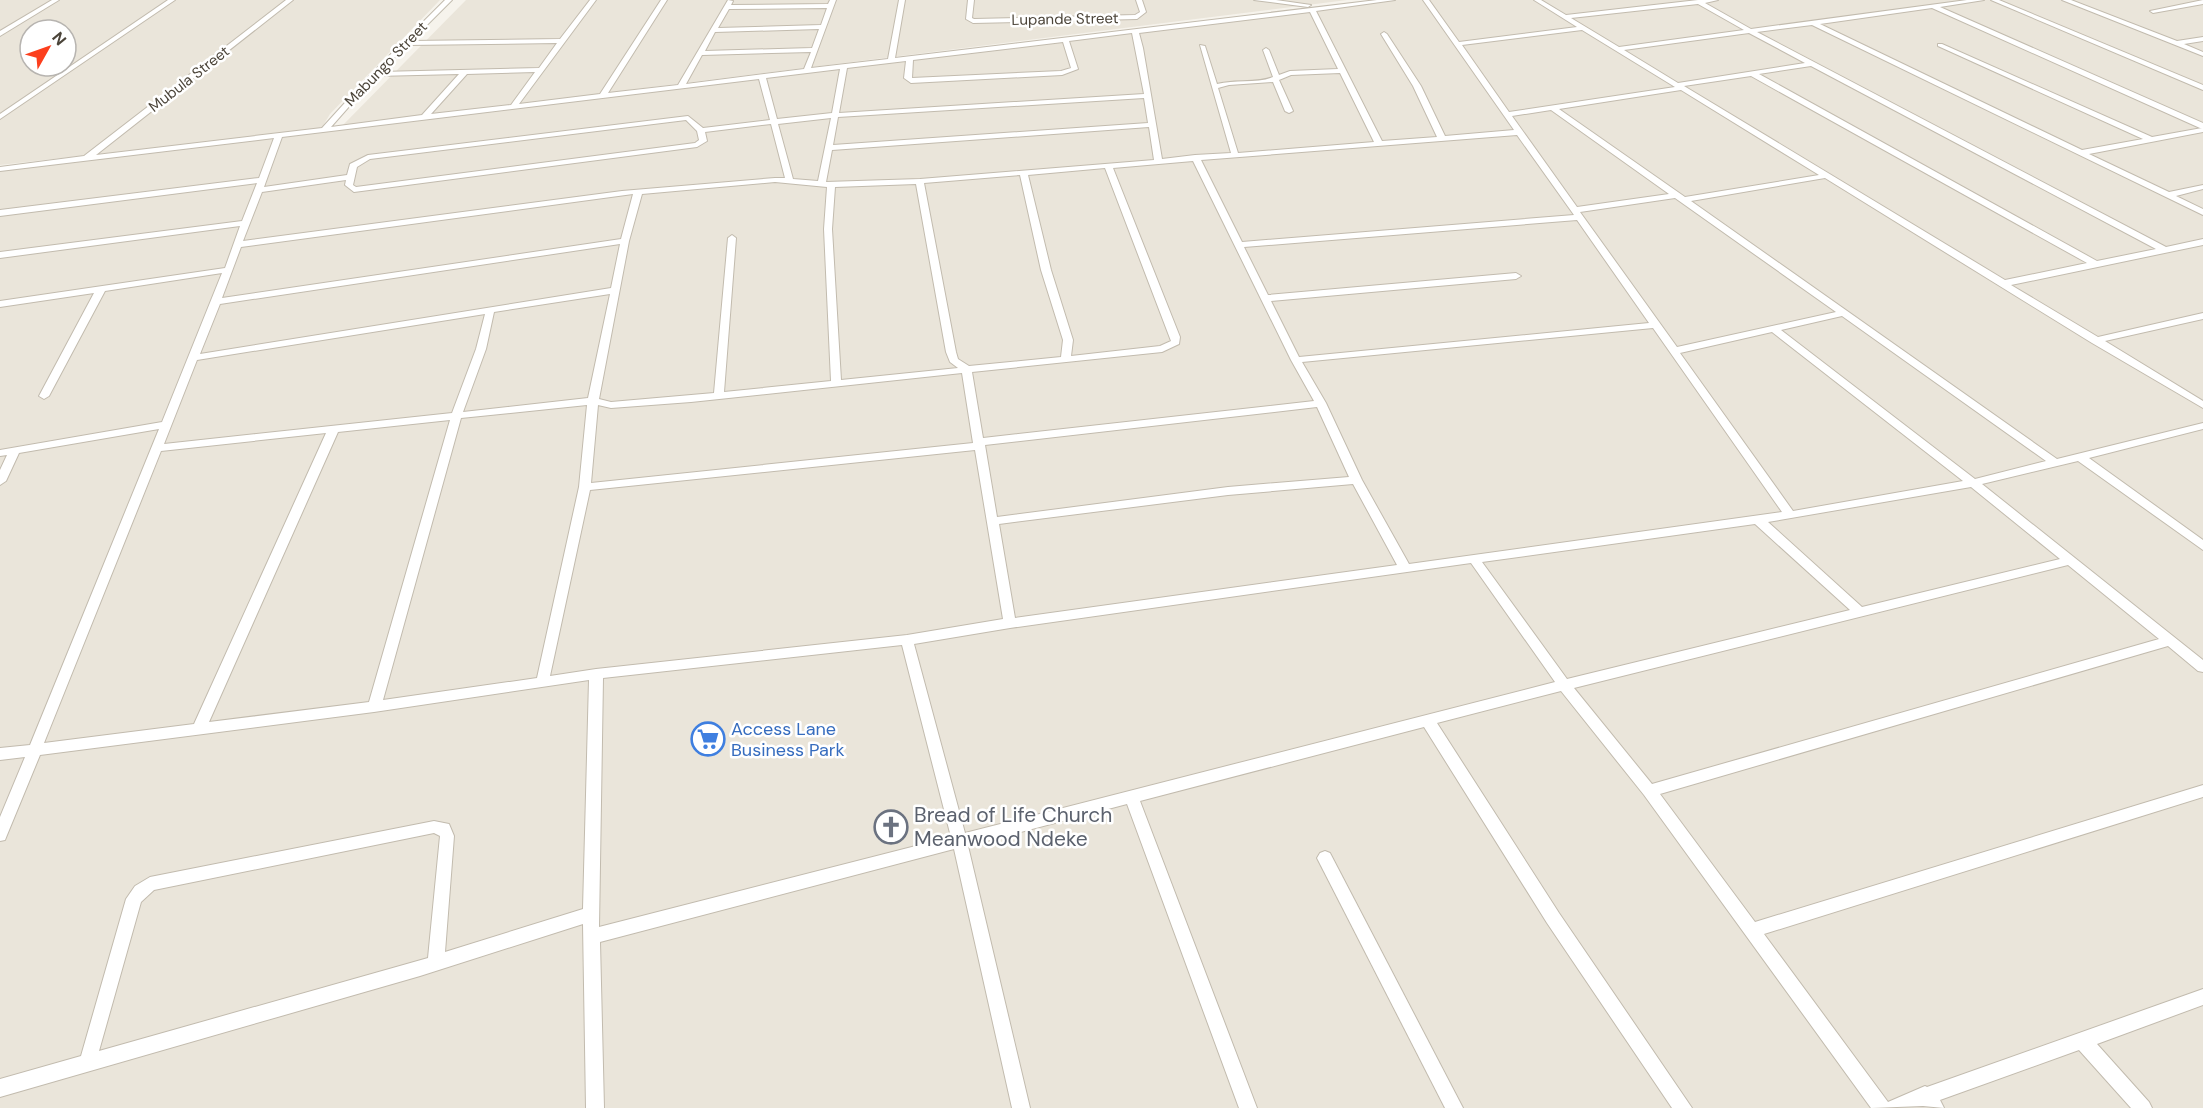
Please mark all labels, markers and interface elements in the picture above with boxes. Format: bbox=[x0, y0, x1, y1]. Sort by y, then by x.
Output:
street label: Lupande Street bbox=[1011, 8, 1119, 30]
street label: Mabungo Street bbox=[340, 17, 432, 111]
north arrow bbox=[18, 18, 78, 78]
text: N bbox=[47, 27, 71, 50]
street label: Mubula Street bbox=[145, 41, 234, 117]
place label: Access Lane Business Park bbox=[731, 717, 845, 762]
supermarket icon: Access Lane Business Park bbox=[690, 721, 726, 757]
place label: Bread of Life Church Meanwood Ndeke bbox=[914, 801, 1112, 853]
church icon: Bread of Life Church Meanwood Ndeke bbox=[873, 809, 909, 845]

